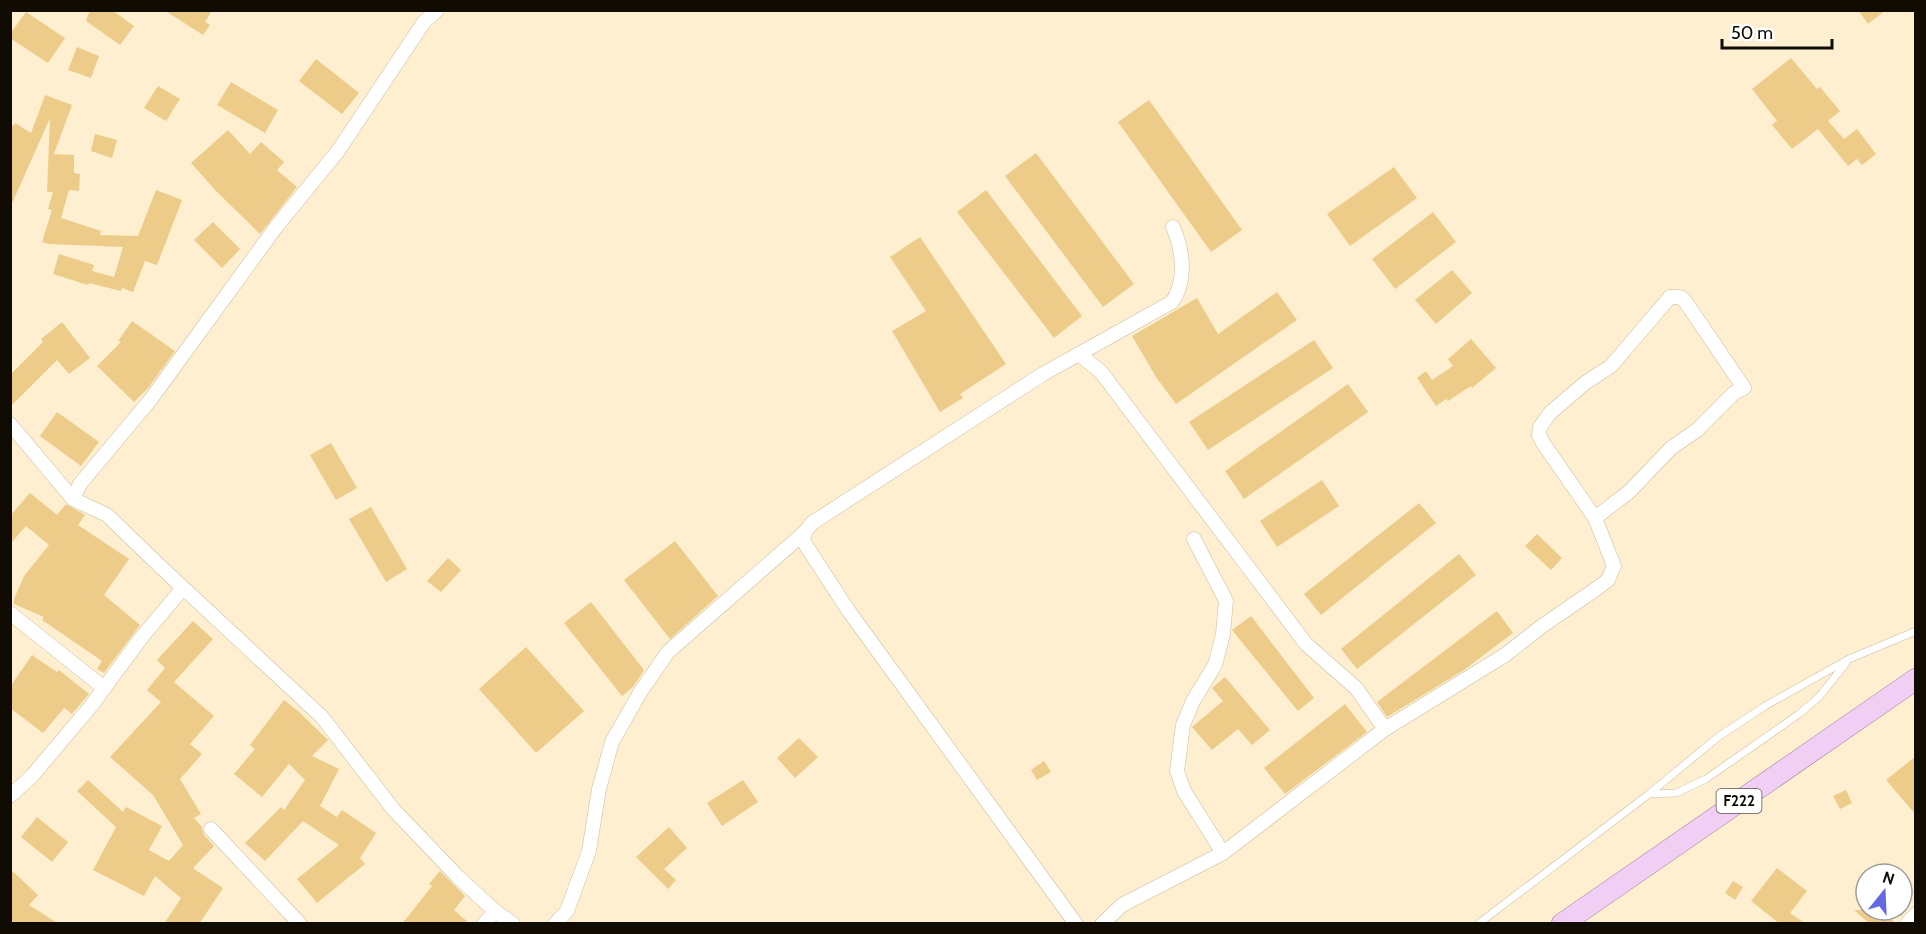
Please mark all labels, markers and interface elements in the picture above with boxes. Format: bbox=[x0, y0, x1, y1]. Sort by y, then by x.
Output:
scale bar bbox=[1722, 12, 1832, 50]
text: 50 m bbox=[1731, 22, 1773, 44]
road number: F222 bbox=[1716, 789, 1762, 813]
north arrow bbox=[1854, 862, 1914, 922]
text: N bbox=[1880, 867, 1897, 889]

